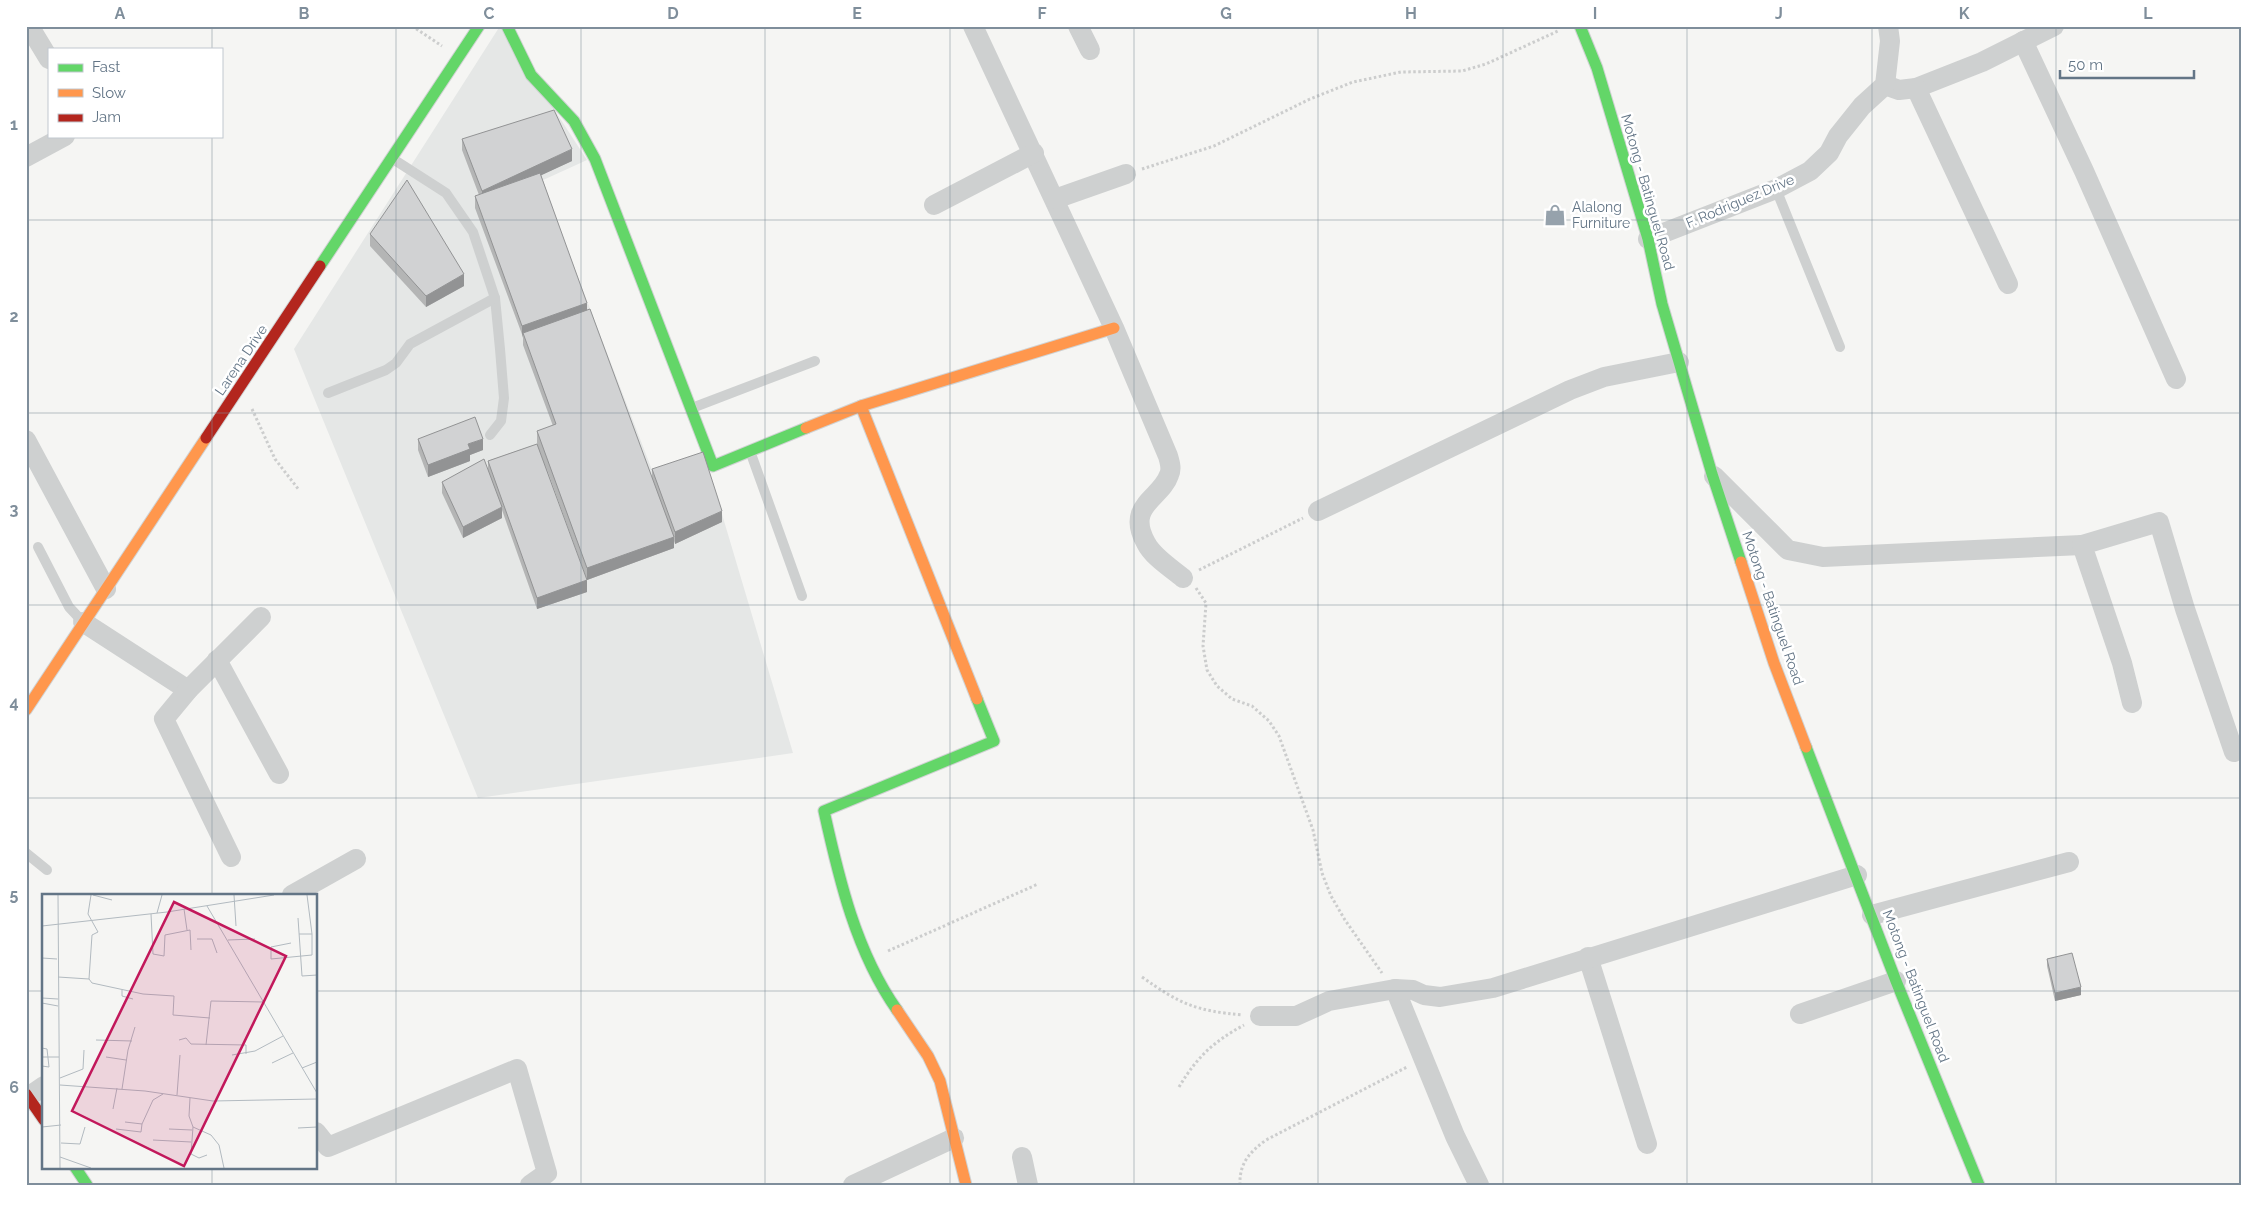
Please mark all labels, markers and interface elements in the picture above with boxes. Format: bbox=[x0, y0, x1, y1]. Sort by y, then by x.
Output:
text: A bbox=[115, 4, 126, 23]
text: B bbox=[299, 4, 310, 23]
text: C bbox=[484, 4, 495, 23]
text: D bbox=[667, 4, 679, 23]
text: E bbox=[852, 4, 862, 23]
text: F bbox=[1037, 4, 1047, 23]
text: G bbox=[1220, 4, 1232, 23]
text: H bbox=[1405, 4, 1417, 23]
text: I bbox=[1593, 4, 1597, 23]
text: J bbox=[1775, 4, 1783, 23]
text: K bbox=[1959, 4, 1970, 23]
text: L bbox=[2143, 4, 2153, 23]
legend bbox=[48, 48, 222, 138]
scale bar bbox=[2060, 48, 2194, 80]
text: 50 m bbox=[2068, 56, 2103, 74]
text: Fast bbox=[92, 58, 120, 76]
text: Slow bbox=[92, 84, 126, 102]
text: Jam bbox=[92, 108, 121, 126]
street label: Motong - Batinguel Road bbox=[1618, 112, 1678, 272]
text: 1 bbox=[10, 115, 18, 134]
street label: F. Rodriguez Drive bbox=[1683, 171, 1797, 231]
place label: Alalong Furniture bbox=[1572, 199, 1630, 231]
shop icon: Alalong Furniture bbox=[1542, 202, 1568, 228]
text: 2 bbox=[9, 307, 19, 326]
street label: Larena Drive bbox=[212, 322, 270, 398]
text: 3 bbox=[10, 500, 19, 519]
street label: Motong - Batinguel Road bbox=[1739, 529, 1807, 687]
text: 4 bbox=[9, 693, 19, 712]
text: 5 bbox=[10, 885, 19, 904]
inset map bbox=[42, 894, 318, 1168]
street label: Motong - Batinguel Road bbox=[1880, 908, 1952, 1064]
text: 6 bbox=[9, 1078, 19, 1097]

